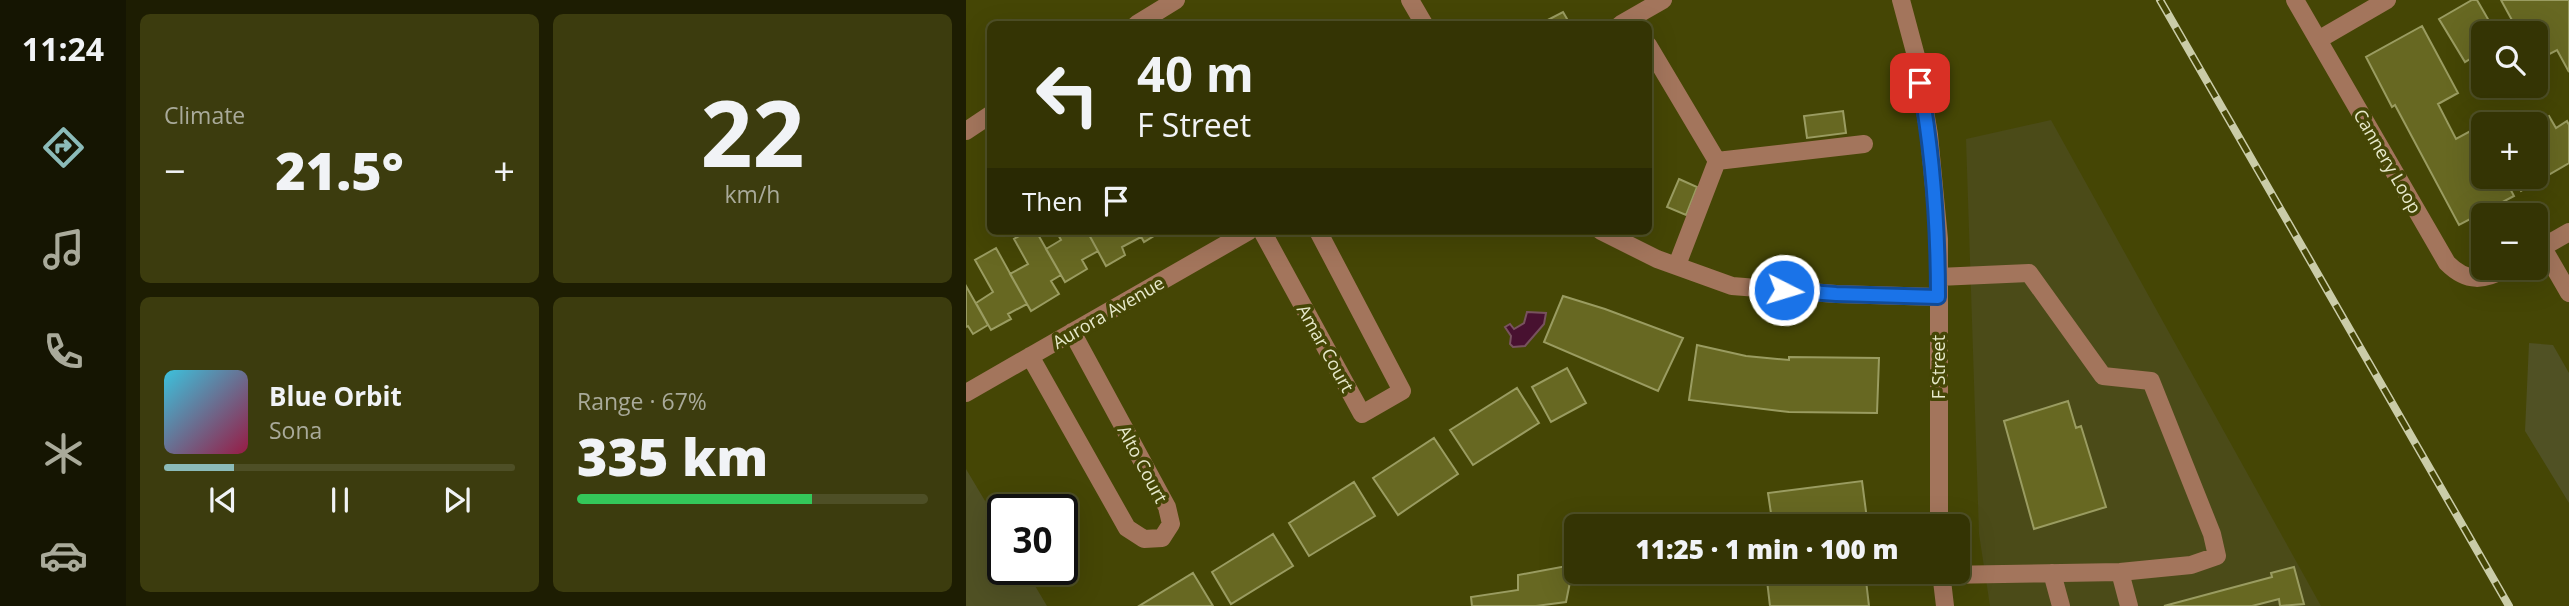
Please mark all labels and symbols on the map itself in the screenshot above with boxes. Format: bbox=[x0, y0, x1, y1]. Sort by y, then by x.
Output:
pin bbox=[1890, 53, 1950, 113]
street label: Cannery Loop bbox=[2348, 104, 2428, 218]
position arrow bbox=[1747, 253, 1821, 327]
street label: Aurora Avenue bbox=[1048, 270, 1168, 354]
street label: Amar Court bbox=[1292, 300, 1360, 396]
street label: F Street bbox=[1926, 335, 1950, 399]
street label: Alto Court bbox=[1112, 421, 1174, 507]
speed limit sign: 30 bbox=[987, 494, 1078, 585]

